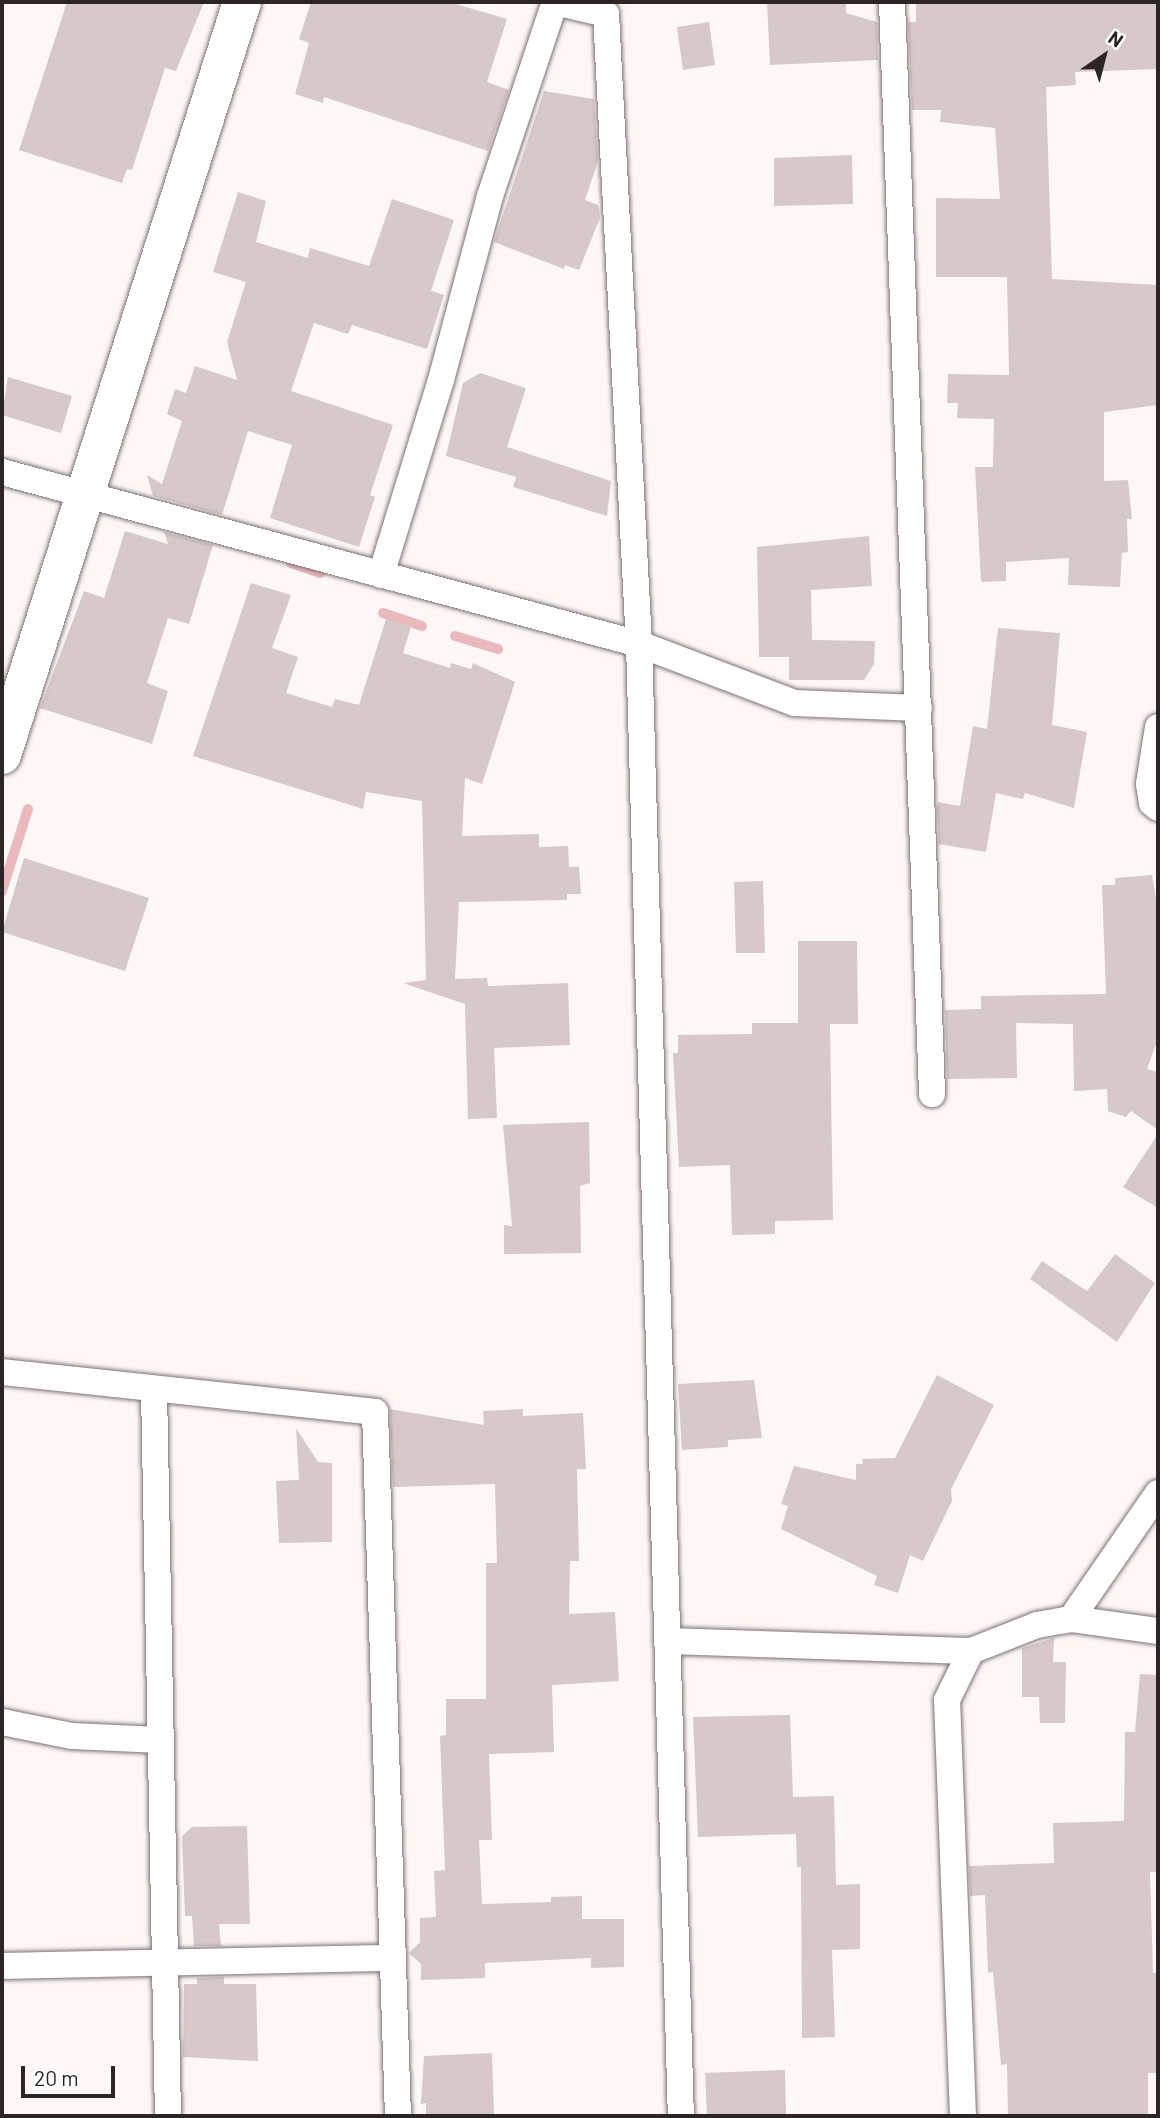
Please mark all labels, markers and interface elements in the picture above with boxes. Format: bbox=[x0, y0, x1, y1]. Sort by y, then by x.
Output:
north arrow bbox=[1069, 21, 1139, 91]
text: N bbox=[1105, 25, 1128, 51]
scale bar bbox=[24, 2052, 119, 2096]
text: 20 m bbox=[34, 2065, 79, 2090]

